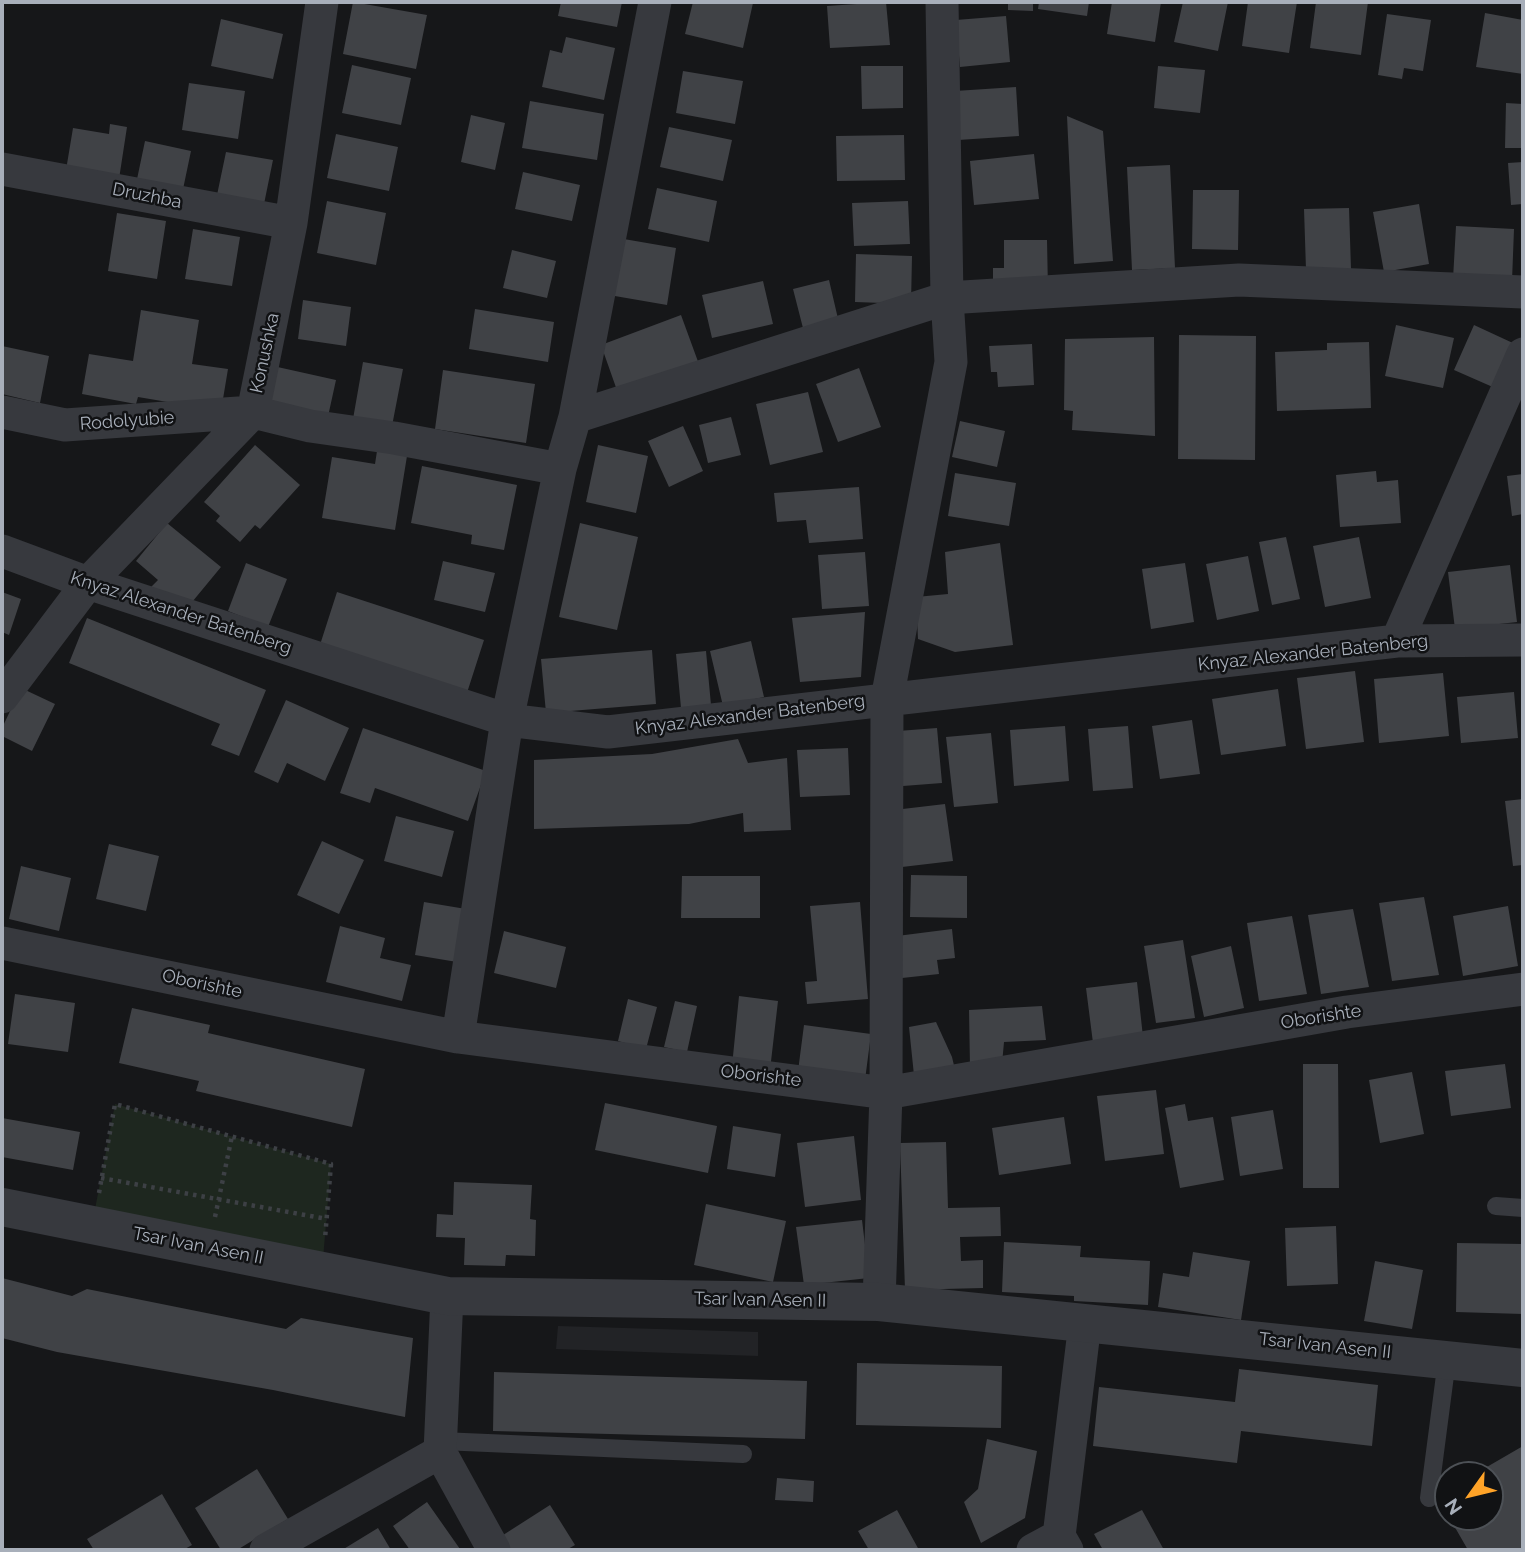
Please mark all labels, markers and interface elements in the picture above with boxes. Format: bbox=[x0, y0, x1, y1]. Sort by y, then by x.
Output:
street label: Druzhba bbox=[111, 179, 183, 213]
street label: Konushka bbox=[246, 311, 284, 395]
street label: Rodolyubie bbox=[79, 407, 175, 435]
street label: Knyaz Alexander Batenberg bbox=[68, 567, 294, 659]
street label: Knyaz Alexander Batenberg bbox=[1197, 630, 1429, 676]
street label: Knyaz Alexander Batenberg bbox=[634, 690, 866, 740]
street label: Oborishte bbox=[160, 965, 244, 1003]
street label: Oborishte bbox=[1279, 1000, 1363, 1034]
street label: Oborishte bbox=[719, 1060, 803, 1092]
street label: Tsar Ivan Asen II bbox=[131, 1223, 265, 1269]
street label: Tsar Ivan Asen II bbox=[694, 1288, 826, 1312]
street label: Tsar Ivan Asen II bbox=[1258, 1328, 1392, 1364]
north arrow bbox=[1434, 1461, 1504, 1531]
text: N bbox=[1440, 1494, 1466, 1519]

